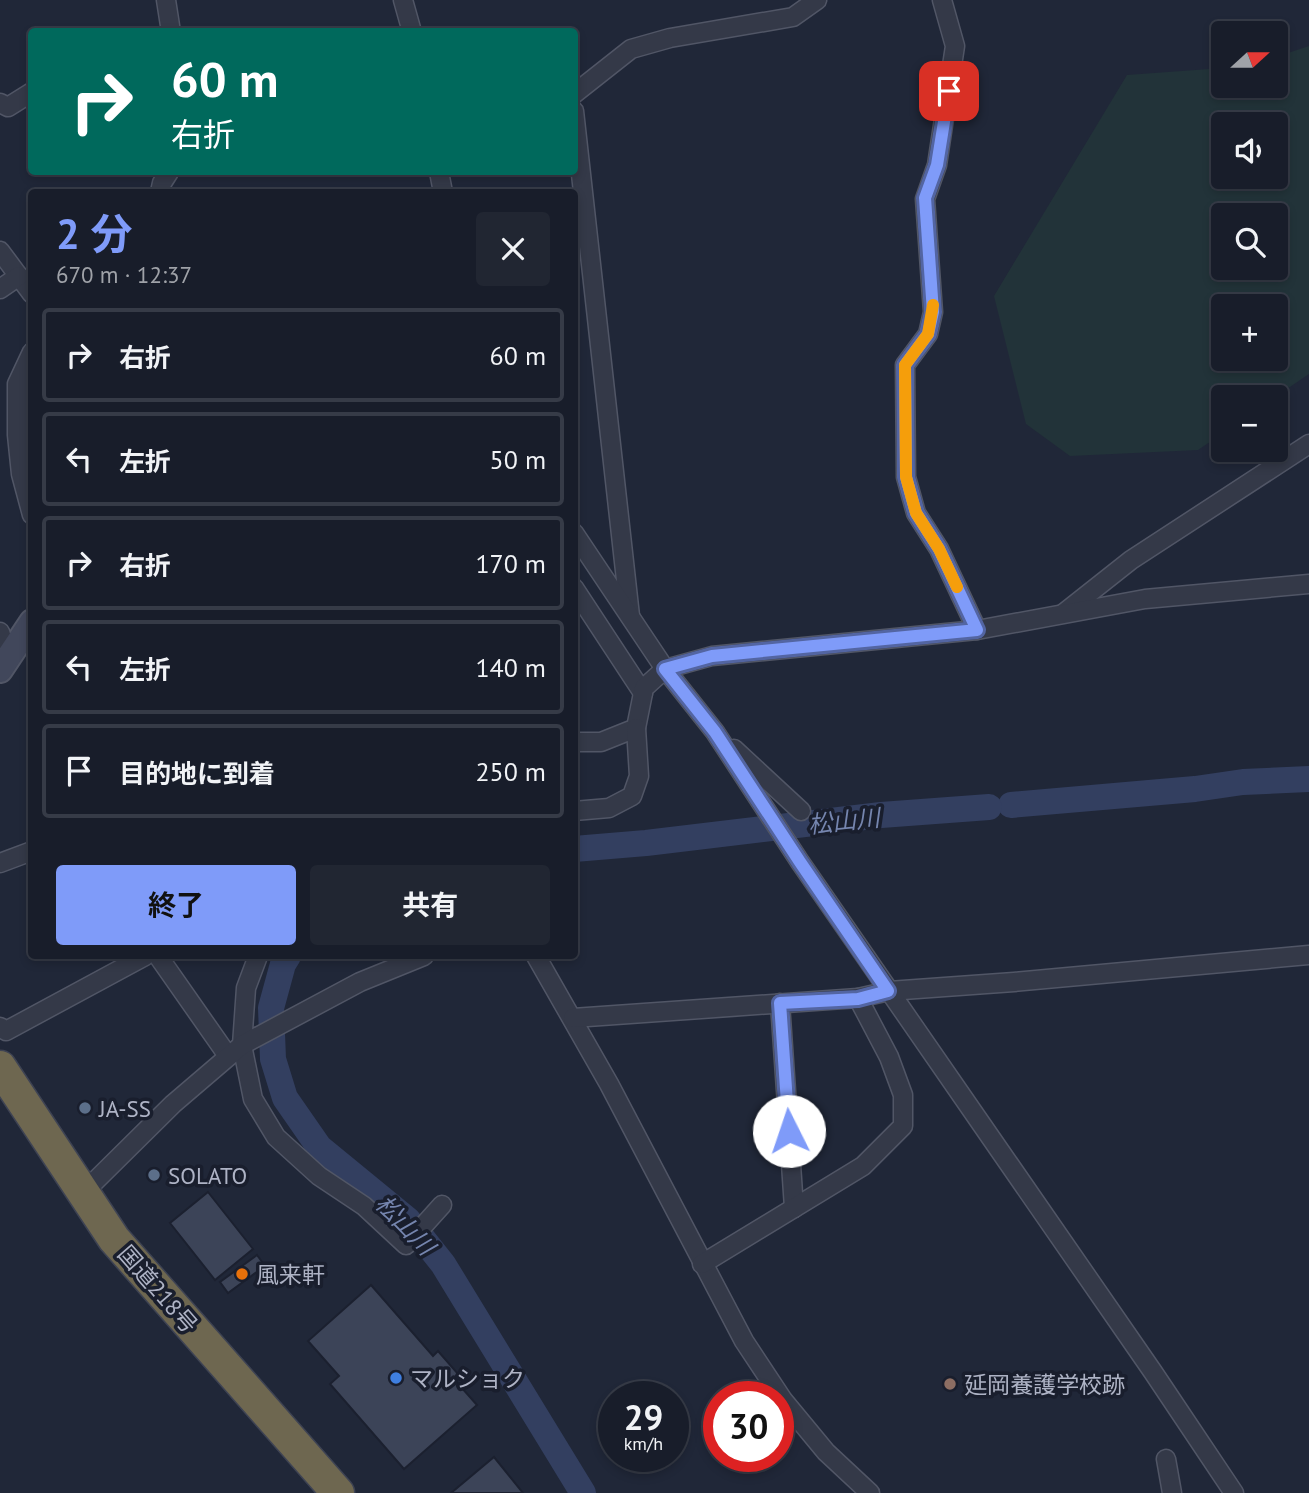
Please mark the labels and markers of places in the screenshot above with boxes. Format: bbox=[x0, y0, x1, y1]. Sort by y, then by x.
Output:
pin bbox=[919, 61, 979, 121]
place label: JA-SS bbox=[98, 1094, 151, 1123]
marker: JA-SS bbox=[77, 1100, 93, 1116]
place label: SOLATO bbox=[168, 1161, 247, 1190]
marker: SOLATO bbox=[146, 1167, 162, 1183]
place label: 風来軒 bbox=[256, 1260, 325, 1289]
marker: 風来軒 bbox=[234, 1266, 250, 1282]
place label: マルショク bbox=[410, 1364, 525, 1393]
marker: マルショク bbox=[388, 1370, 404, 1386]
place label: 延岡養護学校跡 bbox=[964, 1370, 1125, 1399]
marker: 延岡養護学校跡 bbox=[942, 1376, 958, 1392]

